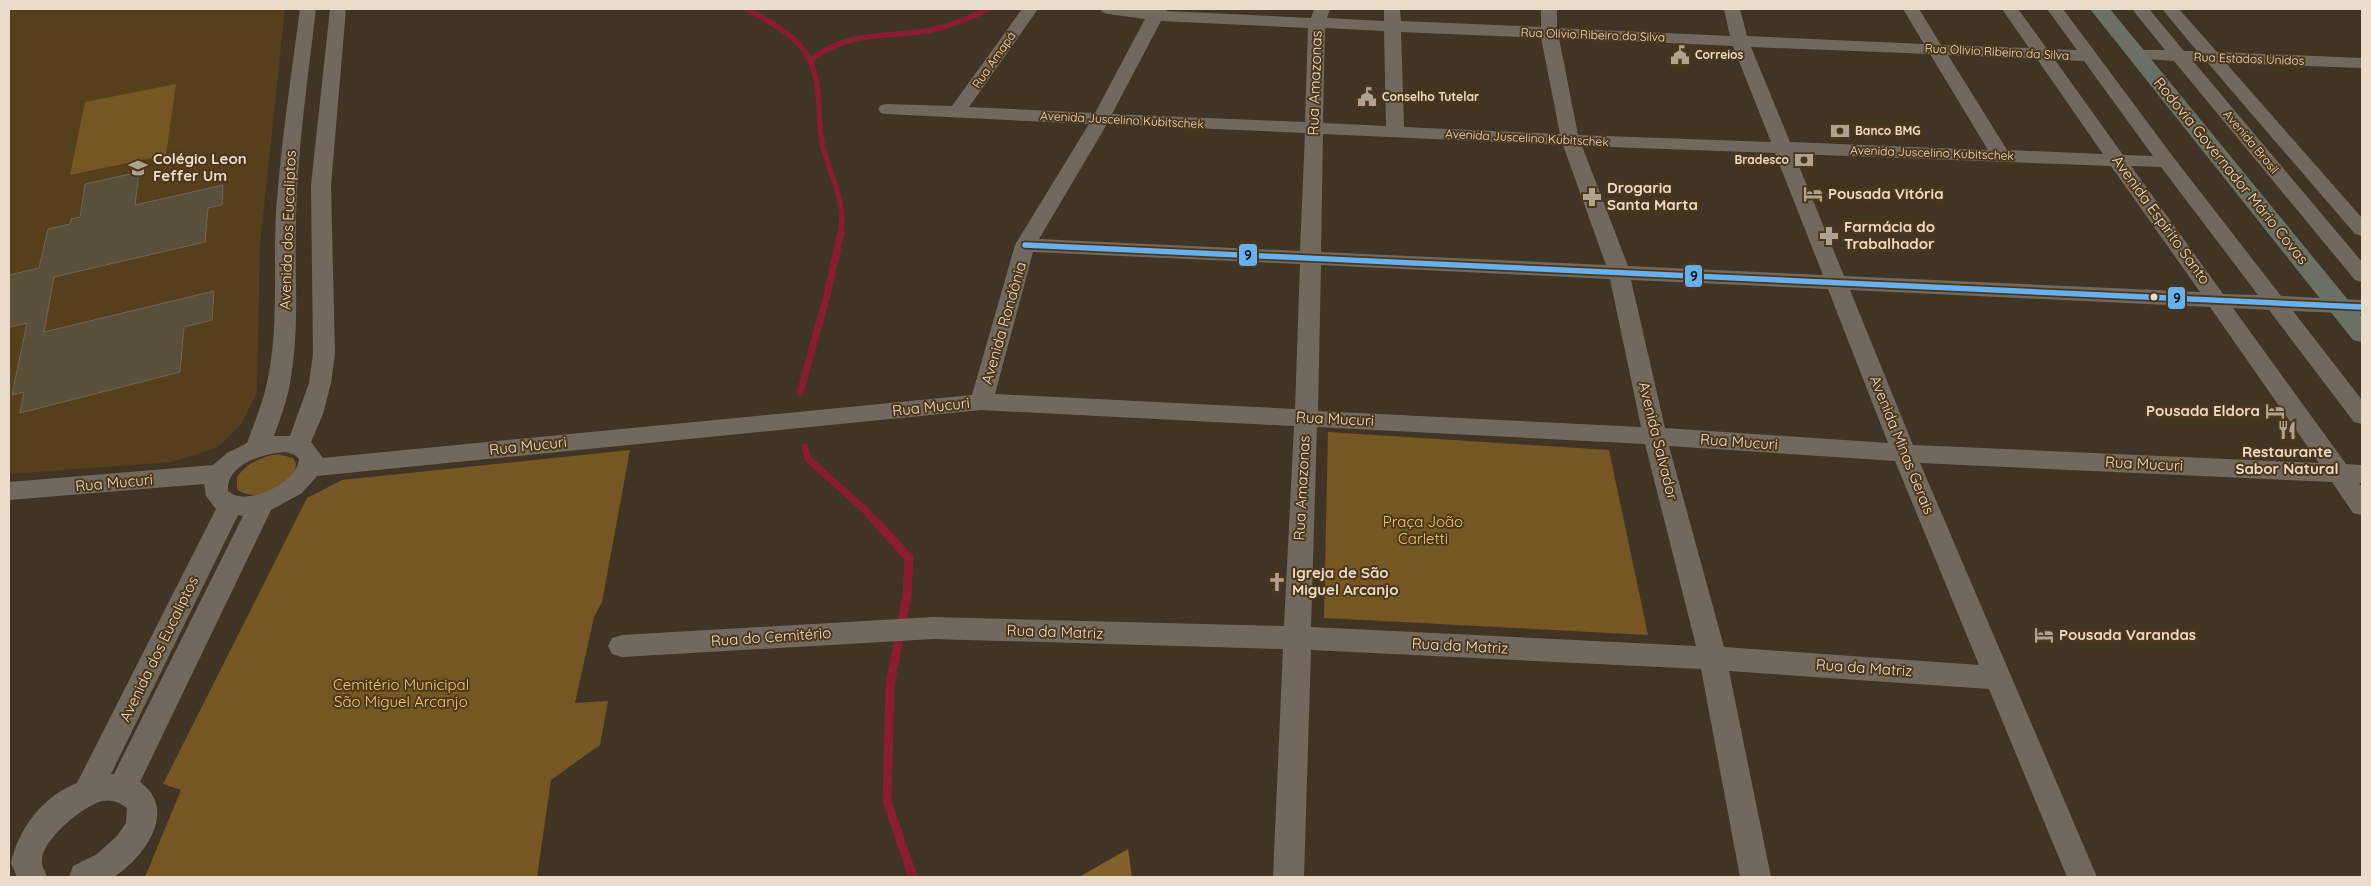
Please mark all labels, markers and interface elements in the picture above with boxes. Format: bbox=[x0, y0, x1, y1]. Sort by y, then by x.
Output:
street label: Rua Olivio Ribeiro da Silva bbox=[1521, 24, 1666, 45]
street label: Rua Amapá bbox=[969, 28, 1019, 91]
street label: Rua Amazonas bbox=[1303, 30, 1326, 136]
street label: Rua Olivio Ribeiro da Silva bbox=[1924, 40, 2070, 63]
public building icon: Correios bbox=[1669, 44, 1691, 66]
place label: Correios bbox=[1695, 47, 1744, 62]
street label: Rua Estados Unidos bbox=[2193, 49, 2305, 68]
street label: Rodovia Governador Mário Covas bbox=[2150, 73, 2313, 268]
public building icon: Conselho Tutelar bbox=[1356, 86, 1378, 108]
place label: Conselho Tutelar bbox=[1382, 89, 1479, 104]
street label: Avenida Brasil bbox=[2220, 107, 2282, 177]
street label: Avenida Juscelino Kubitschek bbox=[1040, 108, 1204, 131]
bank icon: Banco BMG bbox=[1829, 120, 1851, 142]
place label: Banco BMG bbox=[1855, 123, 1921, 138]
street label: Avenida Juscelino Kubitschek bbox=[1445, 126, 1609, 149]
street label: Avenida Juscelino Kubitschek bbox=[1850, 142, 2014, 163]
place label: Colégio Leon Feffer Um bbox=[153, 149, 247, 185]
bank icon: Bradesco bbox=[1793, 149, 1815, 171]
street label: Avenida dos Eucaliptos bbox=[275, 150, 300, 310]
street label: Avenida Espírito Santo bbox=[2108, 151, 2215, 288]
place label: Bradesco bbox=[1734, 152, 1790, 167]
school or university icon: Colégio Leon Feffer Um bbox=[127, 157, 149, 179]
place label: Drogaria Santa Marta bbox=[1607, 178, 1698, 214]
hotel icon: Pousada Vitória bbox=[1802, 183, 1824, 205]
place label: Pousada Vitória bbox=[1828, 184, 1944, 203]
pharmacy icon: Drogaria Santa Marta bbox=[1581, 186, 1603, 208]
place label: Farmácia do Trabalhador bbox=[1844, 217, 1935, 253]
pharmacy icon: Farmácia do Trabalhador bbox=[1818, 225, 1840, 247]
line badge: 9 bbox=[1238, 243, 1258, 267]
text: 9 bbox=[1244, 246, 1252, 264]
street label: Avenida Rondônia bbox=[977, 259, 1030, 386]
line badge: 9 bbox=[1684, 264, 1703, 288]
text: 9 bbox=[1690, 267, 1698, 285]
line badge: 9 bbox=[2167, 286, 2186, 310]
text: 9 bbox=[2173, 289, 2181, 307]
unlabelled marker bbox=[2149, 292, 2159, 302]
street label: Avenida Minas Gerais bbox=[1866, 373, 1939, 517]
street label: Avenida Salvador bbox=[1635, 380, 1682, 502]
street label: Rua Mucuri bbox=[891, 393, 971, 420]
hotel icon: Pousada Eldora bbox=[2264, 400, 2286, 422]
place label: Pousada Eldora bbox=[2146, 401, 2260, 420]
street label: Rua Mucuri bbox=[1296, 407, 1374, 430]
restaurant icon: Restaurante Sabor Natural bbox=[2276, 419, 2298, 441]
street label: Rua Mucuri bbox=[1700, 429, 1779, 454]
street label: Rua Mucuri bbox=[488, 432, 568, 459]
street label: Rua Amazonas bbox=[1289, 435, 1314, 541]
place label: Restaurante Sabor Natural bbox=[2235, 442, 2339, 478]
street label: Rua Mucuri bbox=[2105, 452, 2183, 475]
street label: Rua Mucuri bbox=[74, 470, 154, 495]
park label: Praça João Carletti bbox=[1383, 512, 1463, 548]
place label: Igreja de São Miguel Arcanjo bbox=[1292, 563, 1399, 599]
church icon: Igreja de São Miguel Arcanjo bbox=[1266, 571, 1288, 593]
street label: Avenida dos Eucaliptos bbox=[115, 573, 202, 725]
street label: Rua da Matriz bbox=[1006, 620, 1104, 643]
street label: Rua do Cemitério bbox=[710, 623, 832, 650]
hotel icon: Pousada Varandas bbox=[2033, 624, 2055, 646]
place label: Pousada Varandas bbox=[2059, 625, 2196, 644]
street label: Rua da Matriz bbox=[1411, 633, 1509, 658]
street label: Rua da Matriz bbox=[1815, 655, 1913, 680]
park label: Cemitério Municipal São Miguel Arcanjo bbox=[333, 675, 469, 711]

